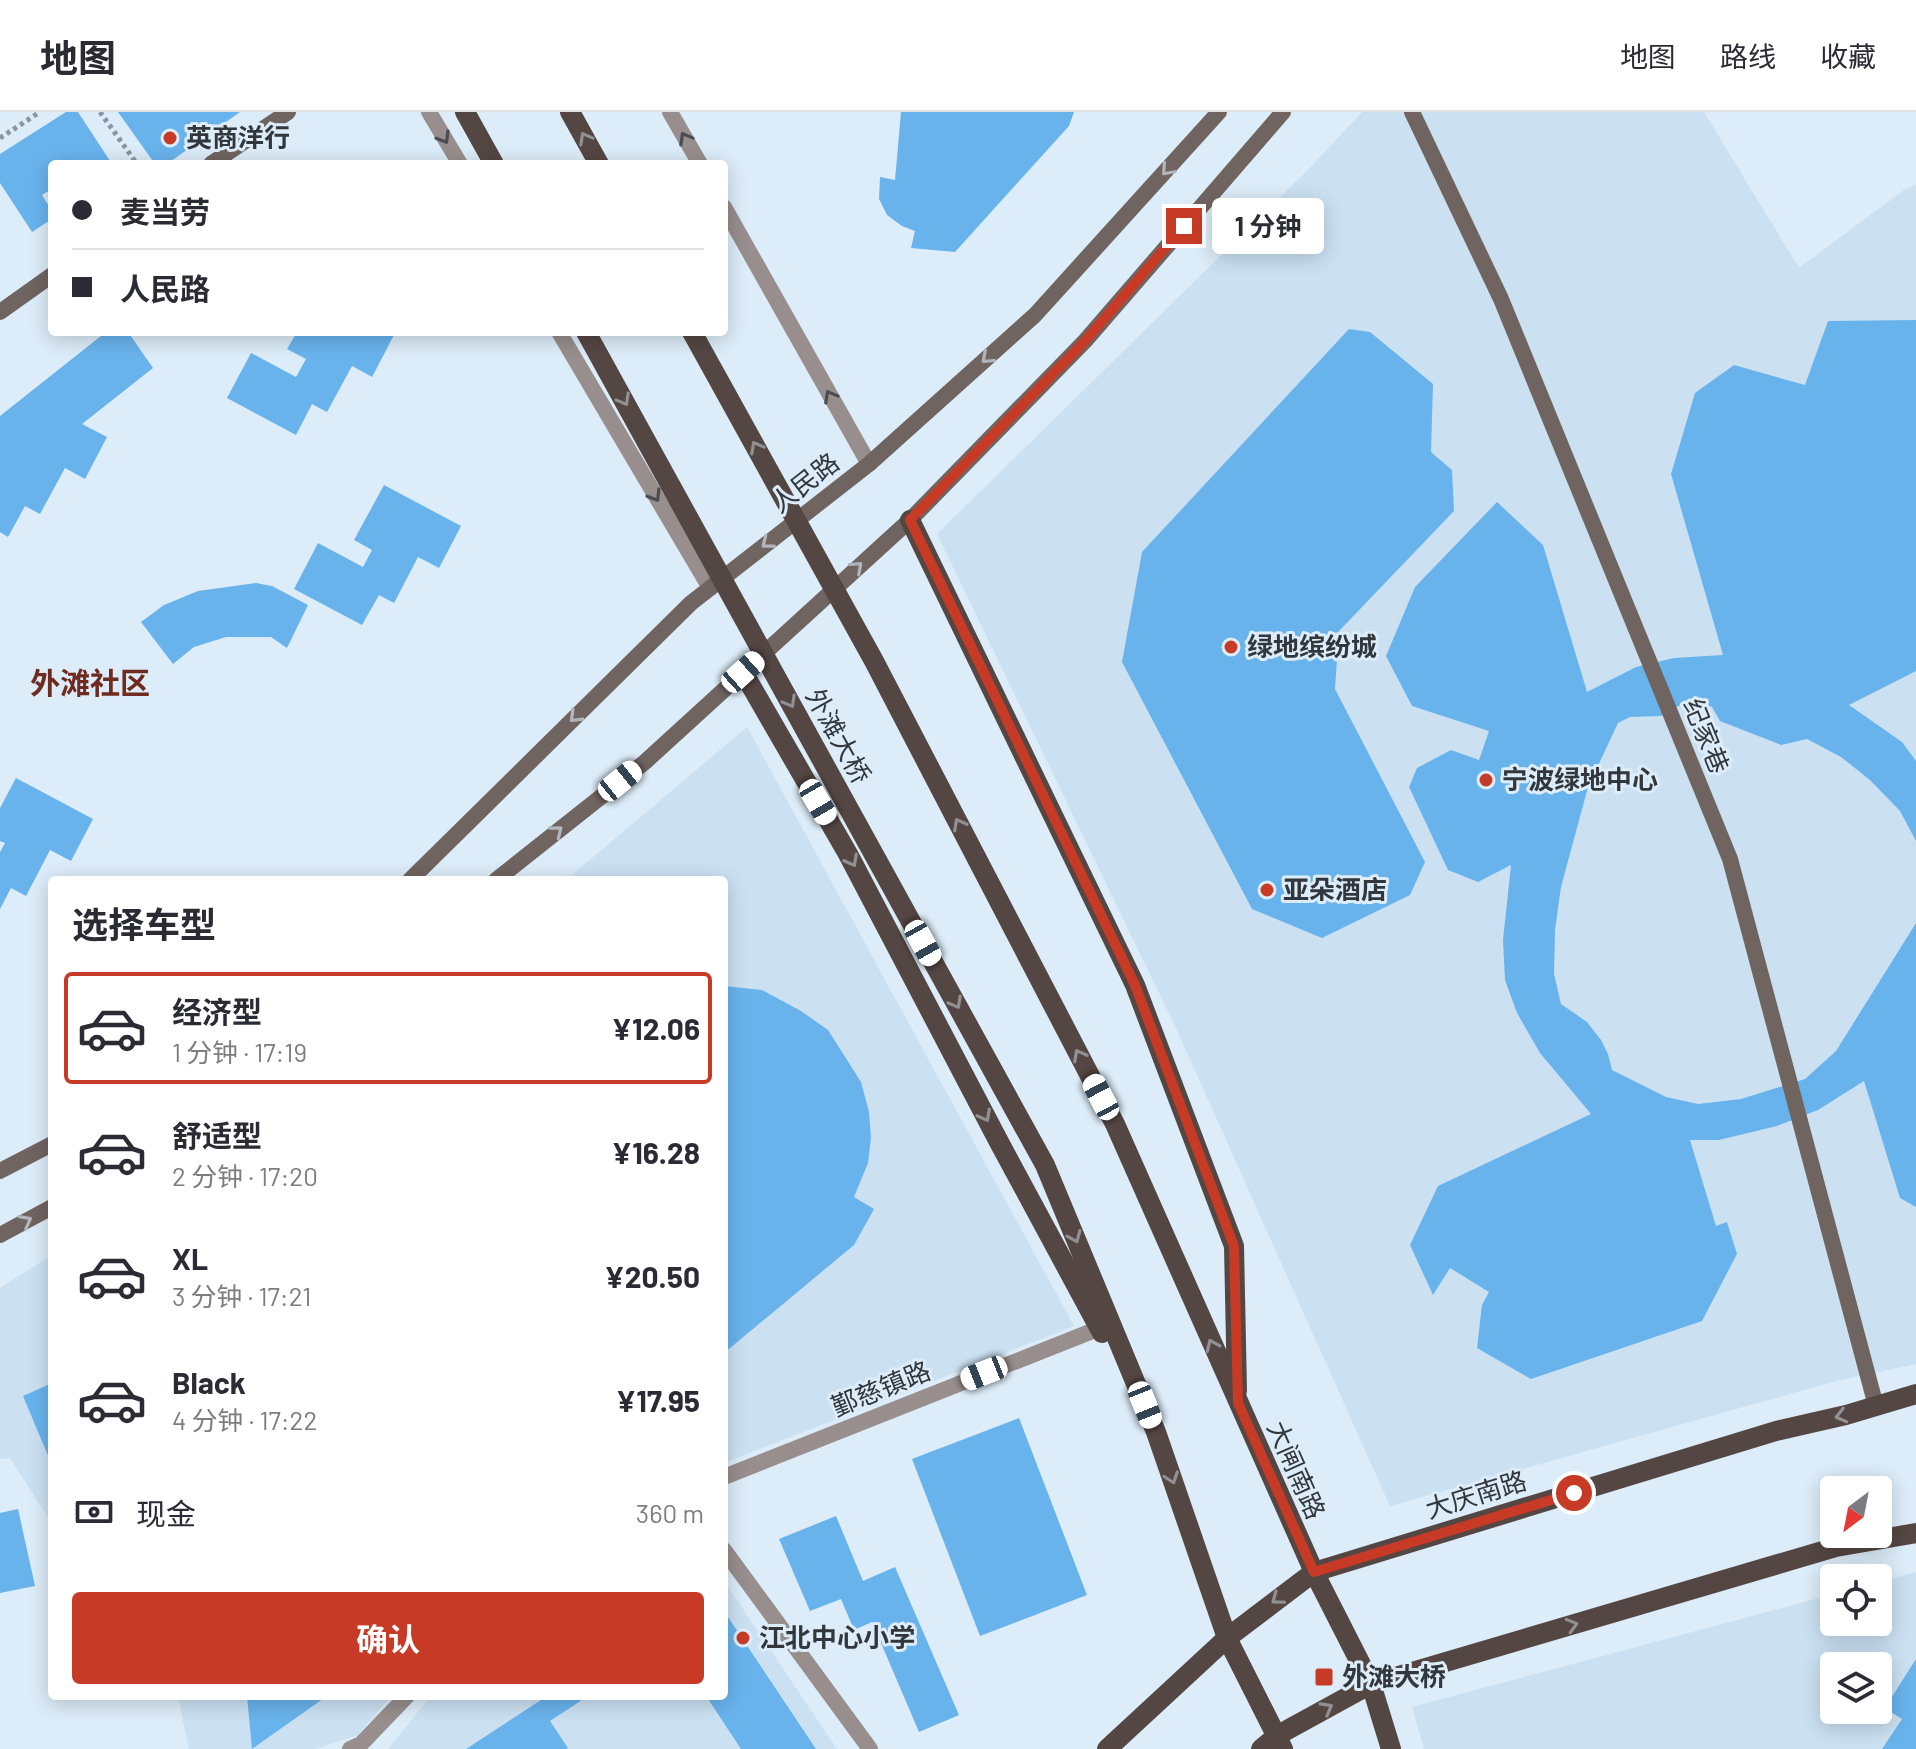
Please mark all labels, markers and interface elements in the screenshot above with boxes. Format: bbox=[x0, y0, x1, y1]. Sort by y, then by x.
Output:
text: 地图 bbox=[40, 34, 116, 80]
text: 地图 bbox=[1620, 39, 1676, 73]
text: 路线 bbox=[1720, 39, 1776, 73]
text: 收藏 bbox=[1820, 39, 1876, 73]
place label: 英商洋行 bbox=[186, 121, 290, 152]
marker: 英商洋行 bbox=[161, 129, 179, 147]
one-way arrow bbox=[434, 129, 450, 144]
one-way arrow bbox=[579, 132, 594, 146]
one-way arrow bbox=[679, 132, 695, 147]
one-way arrow bbox=[1162, 160, 1176, 175]
text: 麦当劳 bbox=[120, 193, 210, 229]
callout: 1 分钟 bbox=[1212, 198, 1324, 254]
route end bbox=[1166, 208, 1202, 244]
text: 1 分钟 bbox=[1235, 210, 1301, 241]
text: 人民路 bbox=[120, 270, 210, 306]
one-way arrow bbox=[982, 348, 997, 362]
one-way arrow bbox=[825, 390, 840, 404]
one-way arrow bbox=[614, 392, 630, 406]
one-way arrow bbox=[750, 441, 765, 456]
street label: 人民路 bbox=[764, 446, 844, 518]
one-way arrow bbox=[646, 487, 661, 502]
one-way arrow bbox=[761, 534, 776, 548]
one-way arrow bbox=[848, 563, 863, 577]
place label: 绿地缤纷城 bbox=[1247, 630, 1377, 661]
marker: 绿地缤纷城 bbox=[1222, 638, 1240, 656]
car bbox=[717, 647, 769, 697]
district label: 外滩社区 bbox=[30, 664, 150, 700]
street label: 外滩大桥 bbox=[801, 682, 878, 788]
one-way arrow bbox=[780, 693, 796, 707]
street label: 纪家巷 bbox=[1678, 693, 1736, 777]
one-way arrow bbox=[570, 708, 584, 723]
car bbox=[594, 757, 646, 805]
place label: 宁波绿地中心 bbox=[1502, 763, 1658, 794]
marker: 宁波绿地中心 bbox=[1477, 771, 1495, 789]
car bbox=[796, 775, 840, 829]
one-way arrow bbox=[953, 818, 968, 833]
one-way arrow bbox=[548, 827, 563, 841]
one-way arrow bbox=[842, 853, 857, 867]
place label: 亚朵酒店 bbox=[1283, 873, 1387, 904]
marker: 亚朵酒店 bbox=[1258, 881, 1276, 899]
text: 选择车型 bbox=[72, 902, 216, 945]
car bbox=[901, 916, 945, 970]
icon: car bbox=[76, 992, 148, 1064]
text: 经济型 bbox=[172, 993, 262, 1029]
one-way arrow bbox=[946, 995, 961, 1009]
text: ¥12.06 bbox=[611, 1010, 700, 1046]
text: 1 分钟 · 17:19 bbox=[172, 1036, 307, 1067]
one-way arrow bbox=[1073, 1048, 1088, 1063]
car bbox=[1079, 1070, 1123, 1124]
one-way arrow bbox=[976, 1108, 991, 1123]
icon: car bbox=[76, 1116, 148, 1188]
text: 舒适型 bbox=[172, 1117, 262, 1153]
text: ¥16.28 bbox=[612, 1134, 700, 1170]
text: 2 分钟 · 17:20 bbox=[172, 1160, 318, 1191]
one-way arrow bbox=[17, 1215, 32, 1231]
one-way arrow bbox=[1065, 1229, 1081, 1243]
icon: car bbox=[76, 1240, 148, 1312]
text: XL bbox=[172, 1240, 208, 1276]
text: ¥20.50 bbox=[604, 1258, 700, 1294]
text: 3 分钟 · 17:21 bbox=[172, 1280, 311, 1311]
one-way arrow bbox=[1206, 1339, 1222, 1354]
car bbox=[957, 1353, 1011, 1393]
street label: 鄞慈镇路 bbox=[826, 1354, 934, 1421]
icon: car bbox=[76, 1364, 148, 1436]
text: Black bbox=[172, 1364, 246, 1400]
car bbox=[1125, 1378, 1165, 1432]
text: ¥17.95 bbox=[616, 1382, 700, 1418]
text: 4 分钟 · 17:22 bbox=[172, 1404, 317, 1435]
one-way arrow bbox=[1835, 1407, 1849, 1424]
street label: 大闸南路 bbox=[1262, 1416, 1333, 1523]
street label: 大庆南路 bbox=[1421, 1464, 1530, 1524]
one-way arrow bbox=[1162, 1470, 1178, 1484]
route start bbox=[1556, 1475, 1592, 1511]
north arrow bbox=[1820, 1476, 1892, 1548]
map controls bbox=[1820, 1476, 1892, 1724]
icon: cash bbox=[72, 1490, 116, 1534]
text: 现金 bbox=[136, 1495, 196, 1531]
text: 360 m bbox=[636, 1497, 704, 1528]
button: locate bbox=[1820, 1564, 1892, 1636]
one-way arrow bbox=[1271, 1590, 1286, 1604]
button: 确认 bbox=[72, 1592, 704, 1684]
one-way arrow bbox=[1565, 1618, 1579, 1634]
place label: 江北中心小学 bbox=[759, 1621, 915, 1652]
marker: 江北中心小学 bbox=[734, 1629, 752, 1647]
button: layers bbox=[1820, 1652, 1892, 1724]
place label: 外滩大桥 bbox=[1342, 1660, 1446, 1691]
marker: 外滩大桥 bbox=[1313, 1666, 1335, 1688]
one-way arrow bbox=[1318, 1702, 1333, 1718]

